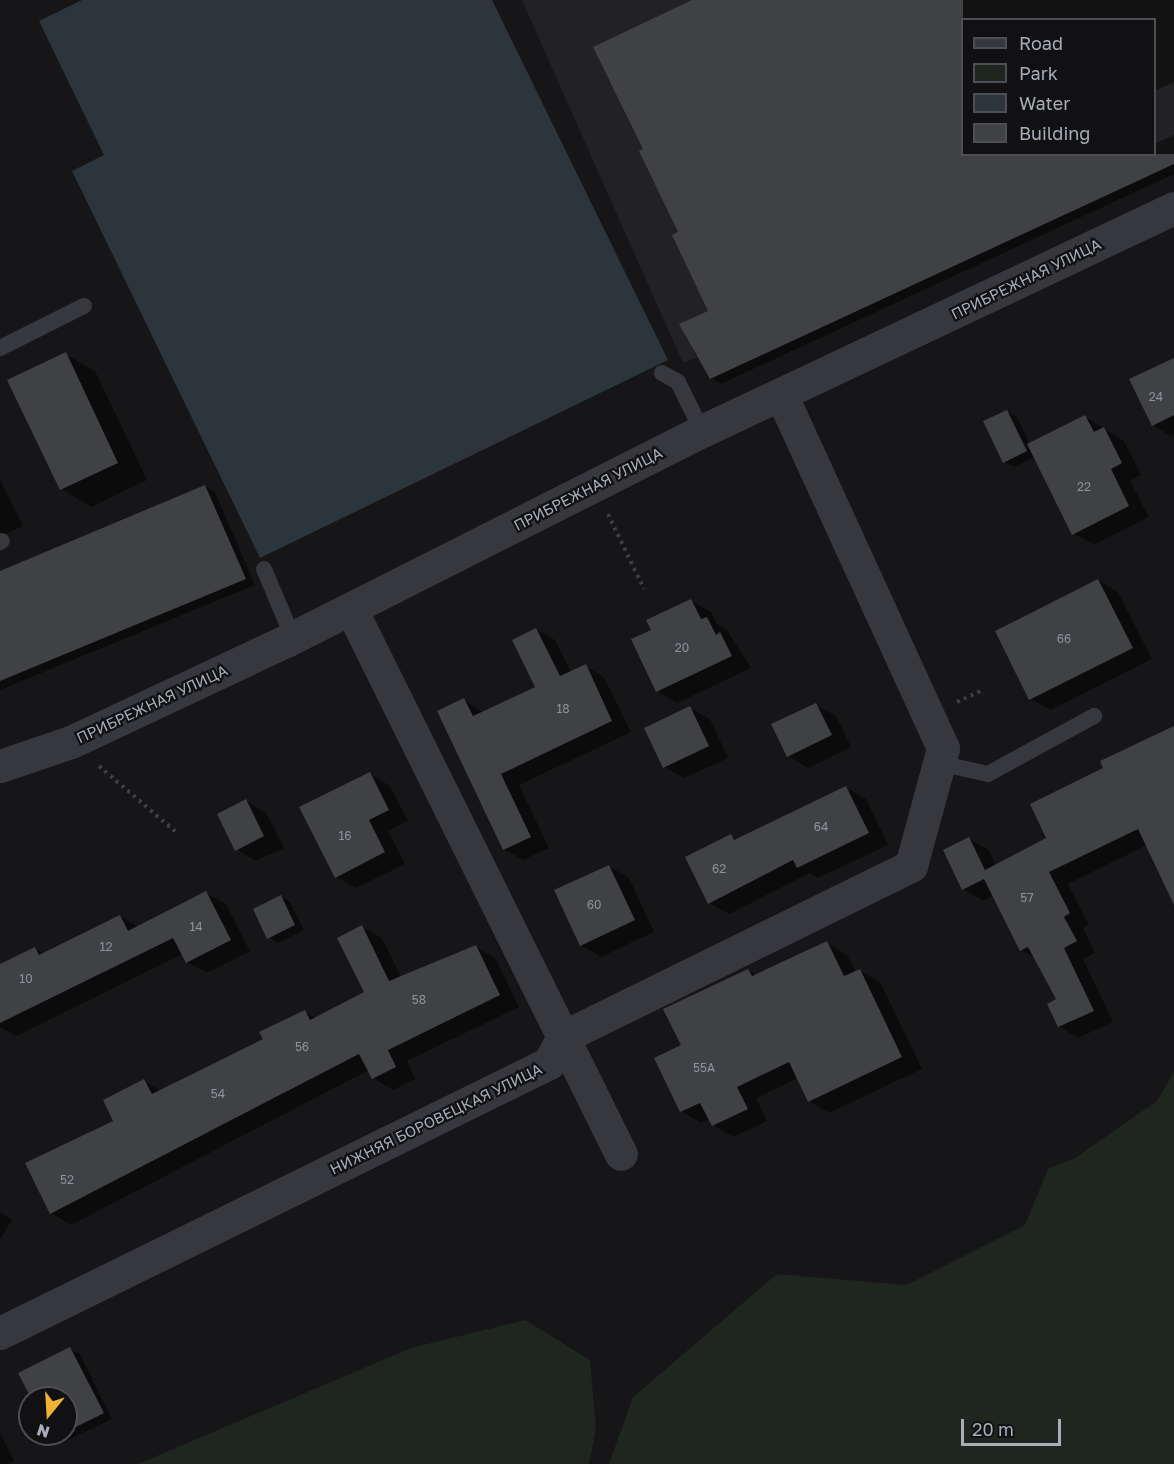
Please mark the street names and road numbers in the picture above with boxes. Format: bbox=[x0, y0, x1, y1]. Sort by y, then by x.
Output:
street label: ПРИБРЕЖНАЯ УЛИЦА bbox=[948, 235, 1104, 323]
street label: ПРИБРЕЖНАЯ УЛИЦА bbox=[511, 444, 665, 534]
street label: ПРИБРЕЖНАЯ УЛИЦА bbox=[74, 661, 230, 747]
street label: НИЖНЯЯ БОРОВЕЦКАЯ УЛИЦА bbox=[327, 1060, 545, 1178]

